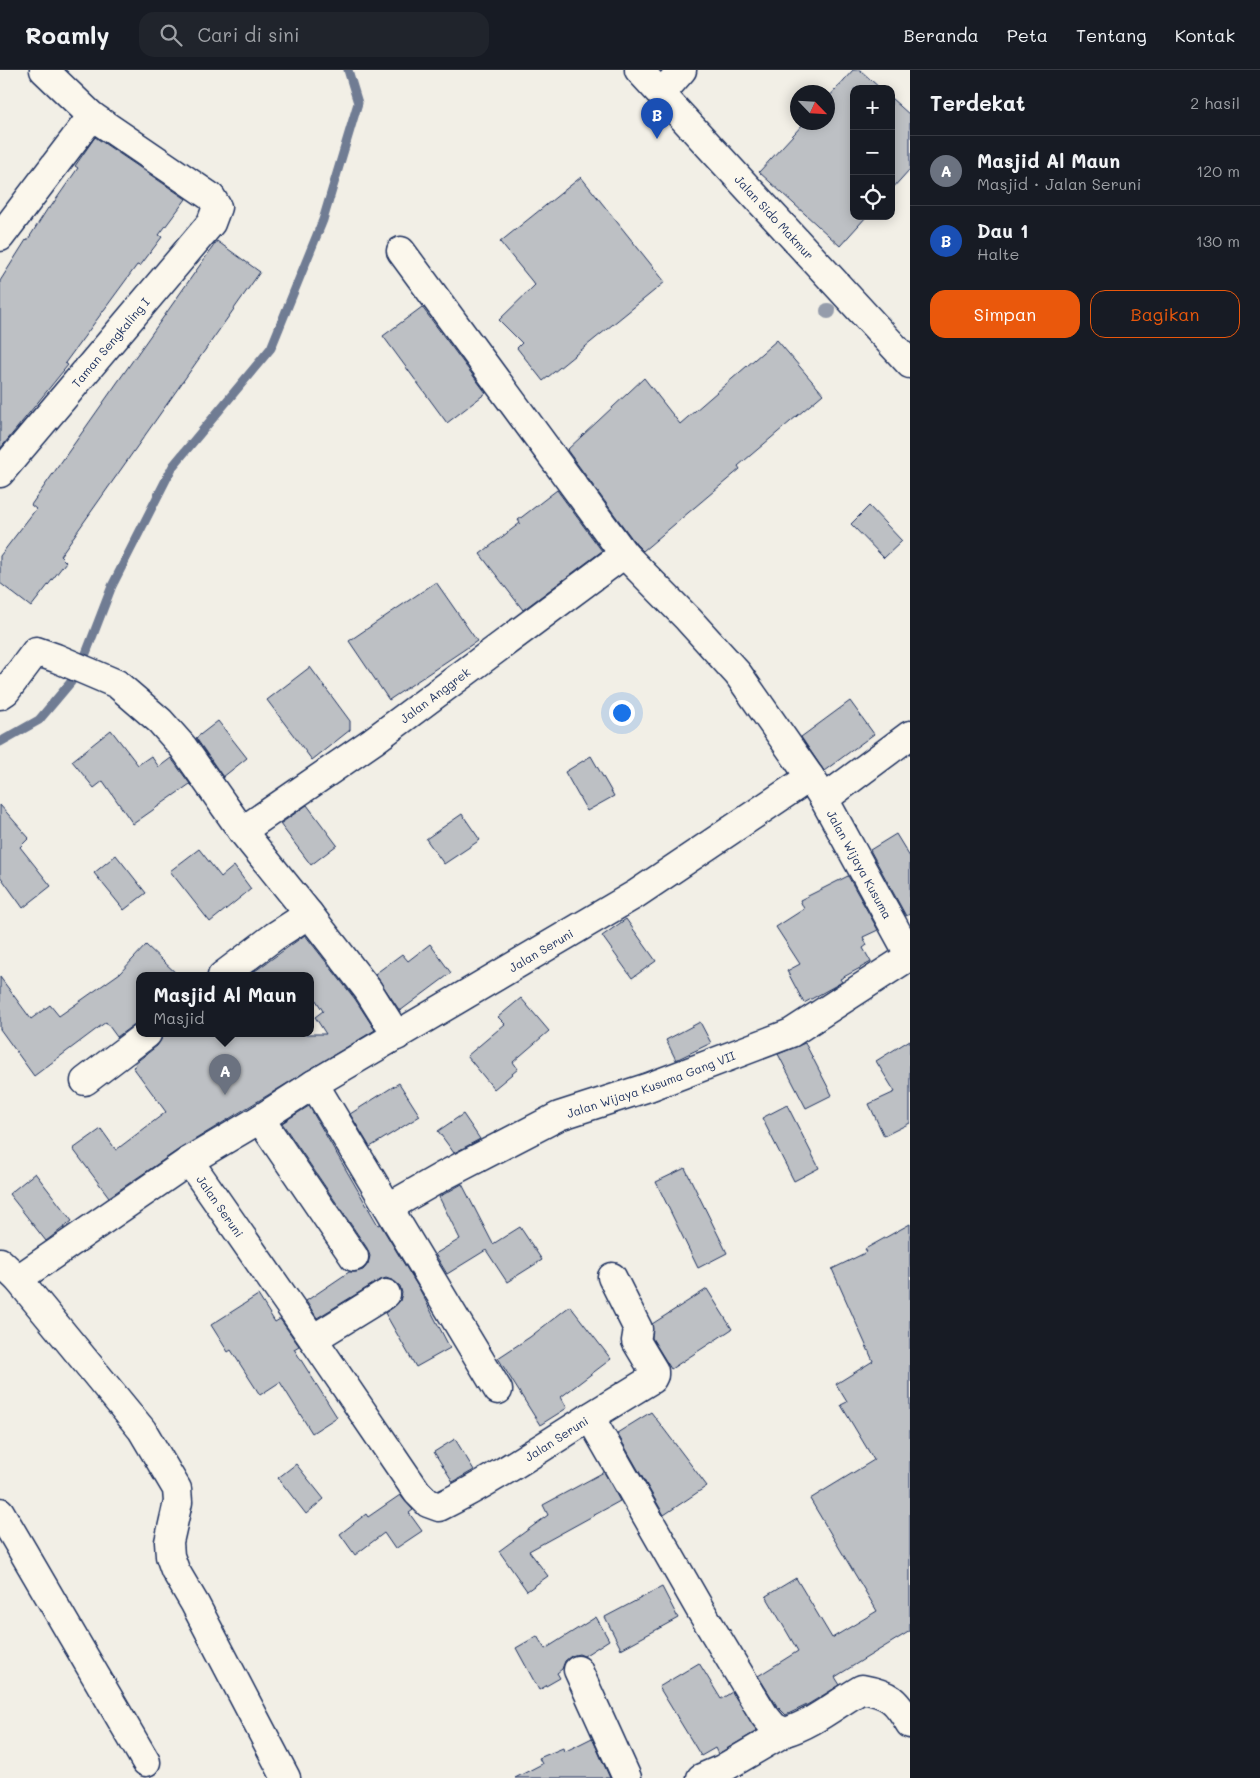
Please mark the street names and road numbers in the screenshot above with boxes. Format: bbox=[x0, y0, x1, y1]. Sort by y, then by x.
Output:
street label: Jalan Sido Makmur bbox=[731, 171, 818, 263]
street label: Taman Sengkaling I bbox=[68, 294, 153, 391]
street label: Jalan Anggrek bbox=[396, 664, 473, 726]
street label: Jalan Wijaya Kusuma bbox=[824, 807, 896, 922]
street label: Jalan Seruni bbox=[506, 925, 576, 975]
street label: Jalan Wijaya Kusuma Gang VII bbox=[564, 1047, 737, 1121]
street label: Jalan Seruni bbox=[193, 1172, 248, 1240]
street label: Jalan Seruni bbox=[522, 1412, 591, 1465]

